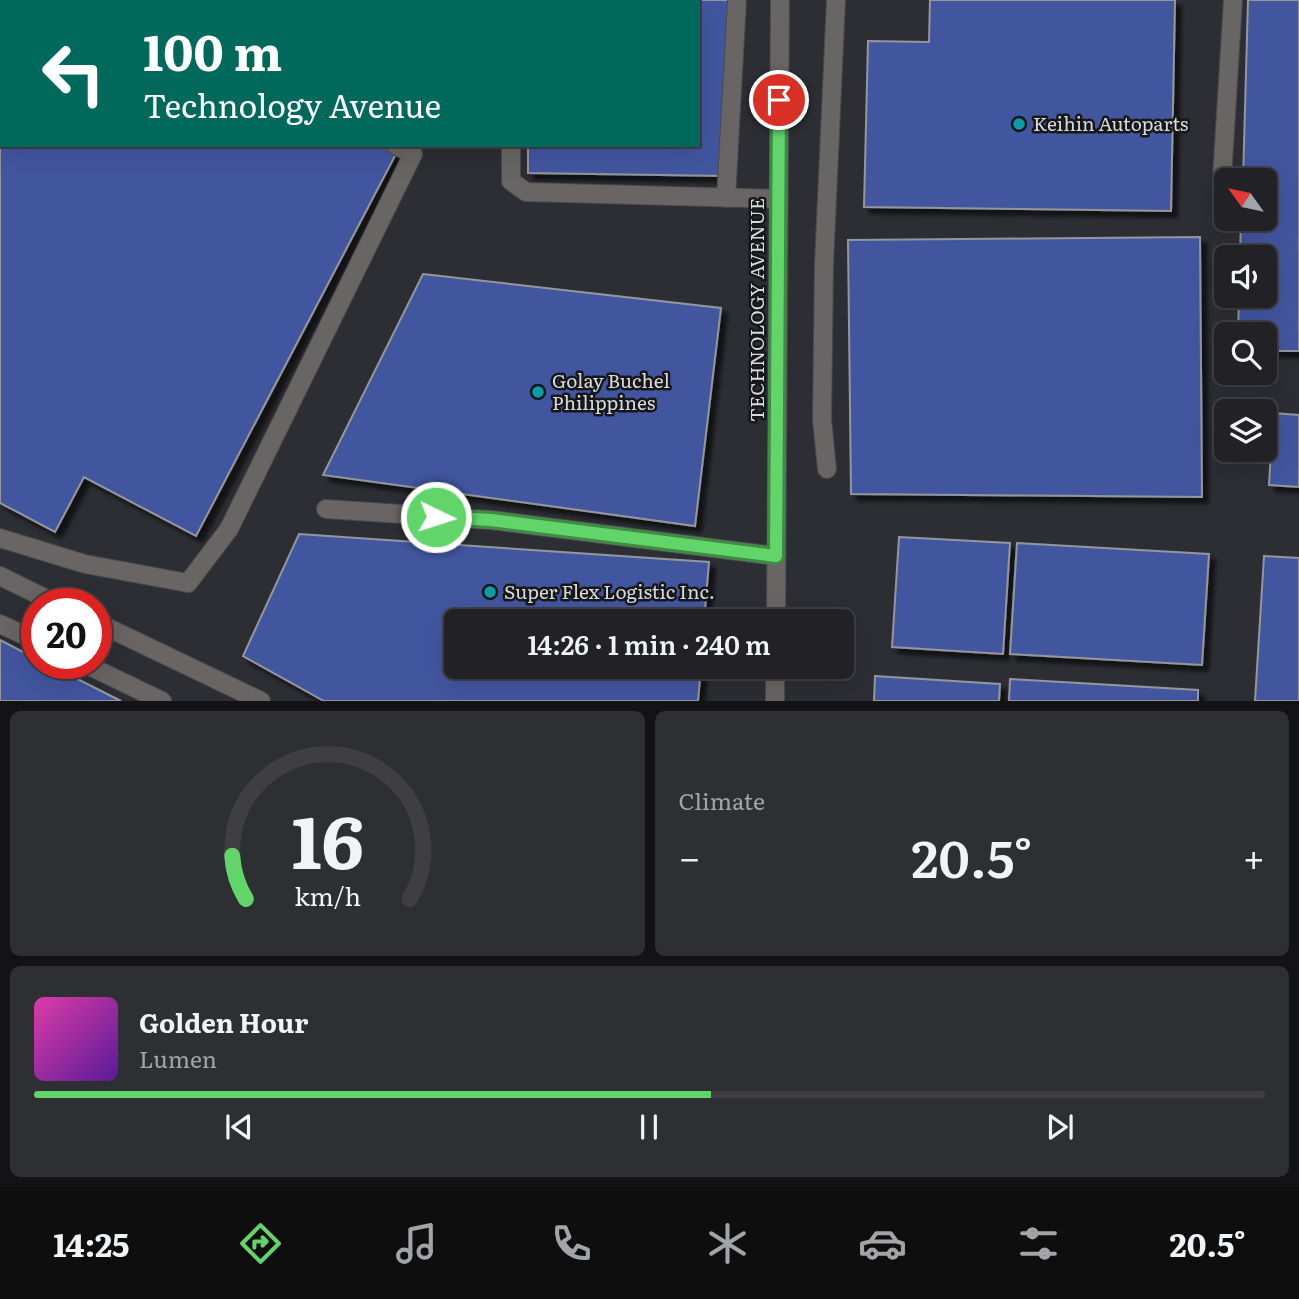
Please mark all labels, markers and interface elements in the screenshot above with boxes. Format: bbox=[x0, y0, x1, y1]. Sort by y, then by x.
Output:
text: 100 m bbox=[143, 13, 282, 86]
icon: left bbox=[28, 28, 119, 119]
pin bbox=[749, 70, 809, 130]
text: Technology Avenue bbox=[143, 80, 441, 128]
icon: arrive bbox=[760, 81, 798, 119]
place label: Keihin Autoparts bbox=[1033, 109, 1189, 137]
marker: Keihin Autoparts bbox=[1011, 116, 1027, 132]
north arrow bbox=[1214, 168, 1278, 231]
map controls bbox=[1214, 168, 1277, 462]
street label: TECHNOLOGY AVENUE bbox=[742, 198, 770, 422]
button: sound bbox=[1214, 245, 1277, 308]
button: search bbox=[1214, 322, 1277, 385]
place label: Golay Buchel Philippines bbox=[552, 366, 670, 416]
marker: Golay Buchel Philippines bbox=[530, 384, 546, 400]
button: layers bbox=[1214, 399, 1277, 462]
position arrow bbox=[399, 480, 473, 554]
place label: Super Flex Logistic Inc. bbox=[504, 577, 715, 605]
marker: Super Flex Logistic Inc. bbox=[482, 584, 498, 600]
speed limit sign: 20 bbox=[21, 588, 112, 679]
text: 14:26 · 1 min · 240 m bbox=[527, 624, 771, 663]
text: Climate bbox=[679, 783, 765, 817]
text: 16 bbox=[291, 784, 364, 892]
text: 20.5° bbox=[911, 817, 1032, 894]
text: − bbox=[679, 827, 701, 884]
text: + bbox=[1243, 827, 1265, 884]
text: km/h bbox=[294, 877, 361, 914]
text: Golden Hour bbox=[139, 1002, 308, 1041]
text: Lumen bbox=[139, 1041, 217, 1075]
icon: previous bbox=[220, 1108, 258, 1146]
icon: pause bbox=[630, 1108, 668, 1146]
icon: next bbox=[1041, 1108, 1079, 1146]
text: 14:25 bbox=[53, 1219, 129, 1267]
icon: directions bbox=[236, 1219, 285, 1268]
icon: music bbox=[392, 1219, 441, 1268]
icon: phone bbox=[547, 1219, 596, 1268]
icon: climate bbox=[703, 1219, 752, 1268]
icon: car bbox=[858, 1219, 907, 1268]
icon: filters bbox=[1014, 1219, 1063, 1268]
text: 20.5° bbox=[1170, 1219, 1246, 1267]

